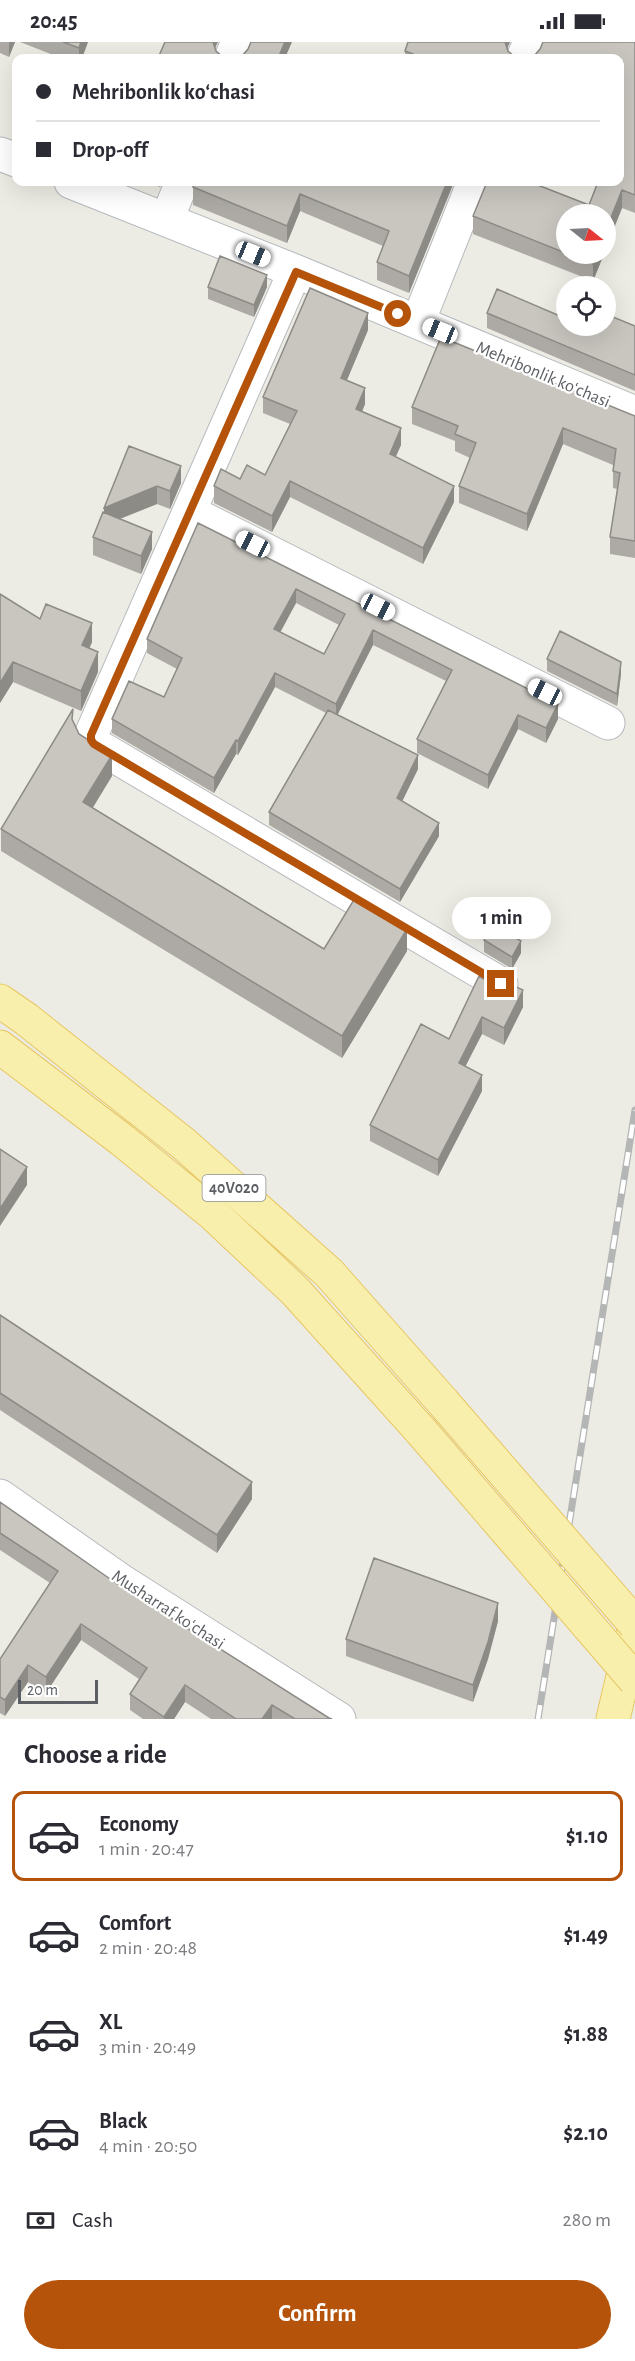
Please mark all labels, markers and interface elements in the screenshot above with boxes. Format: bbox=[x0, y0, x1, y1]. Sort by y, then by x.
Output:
text: 20:45 bbox=[30, 10, 77, 32]
text: Mehribonlik koʻchasi bbox=[72, 81, 255, 103]
text: Drop-off bbox=[72, 139, 148, 161]
north arrow bbox=[556, 204, 616, 264]
map controls bbox=[556, 204, 616, 336]
car bbox=[233, 239, 273, 269]
button: locate bbox=[556, 276, 616, 336]
route start bbox=[384, 300, 411, 327]
car bbox=[420, 316, 460, 346]
street label: Mehribonlik koʻchasi bbox=[473, 339, 613, 411]
car bbox=[233, 528, 273, 560]
car bbox=[358, 591, 398, 623]
car bbox=[525, 676, 565, 708]
callout: 1 min bbox=[452, 897, 550, 939]
text: 1 min bbox=[480, 908, 523, 928]
route end bbox=[487, 970, 514, 997]
road number: 40V020 bbox=[202, 1175, 266, 1201]
street label: Musharraf koʻchasi bbox=[108, 1567, 228, 1653]
scale bar bbox=[18, 1677, 98, 1704]
text: 20 m bbox=[27, 1682, 58, 1698]
text: Choose a ride bbox=[24, 1741, 167, 1768]
icon: car bbox=[27, 1809, 81, 1863]
text: Economy bbox=[99, 1813, 179, 1835]
text: $1.10 bbox=[566, 1825, 608, 1847]
text: 1 min · 20:47 bbox=[99, 1839, 194, 1859]
icon: car bbox=[27, 1908, 81, 1962]
text: Comfort bbox=[99, 1912, 171, 1934]
text: $1.49 bbox=[563, 1924, 608, 1946]
text: 2 min · 20:48 bbox=[99, 1938, 197, 1958]
icon: car bbox=[27, 2007, 81, 2061]
text: XL bbox=[99, 2011, 122, 2033]
text: $1.88 bbox=[563, 2023, 608, 2045]
text: 3 min · 20:49 bbox=[99, 2037, 196, 2057]
icon: car bbox=[27, 2106, 81, 2160]
text: Black bbox=[99, 2110, 147, 2132]
text: $2.10 bbox=[563, 2122, 608, 2144]
text: 4 min · 20:50 bbox=[99, 2136, 197, 2156]
icon: cash bbox=[24, 2204, 57, 2237]
text: Cash bbox=[72, 2209, 113, 2231]
text: 280 m bbox=[563, 2210, 611, 2230]
button: Confirm bbox=[24, 2280, 611, 2349]

